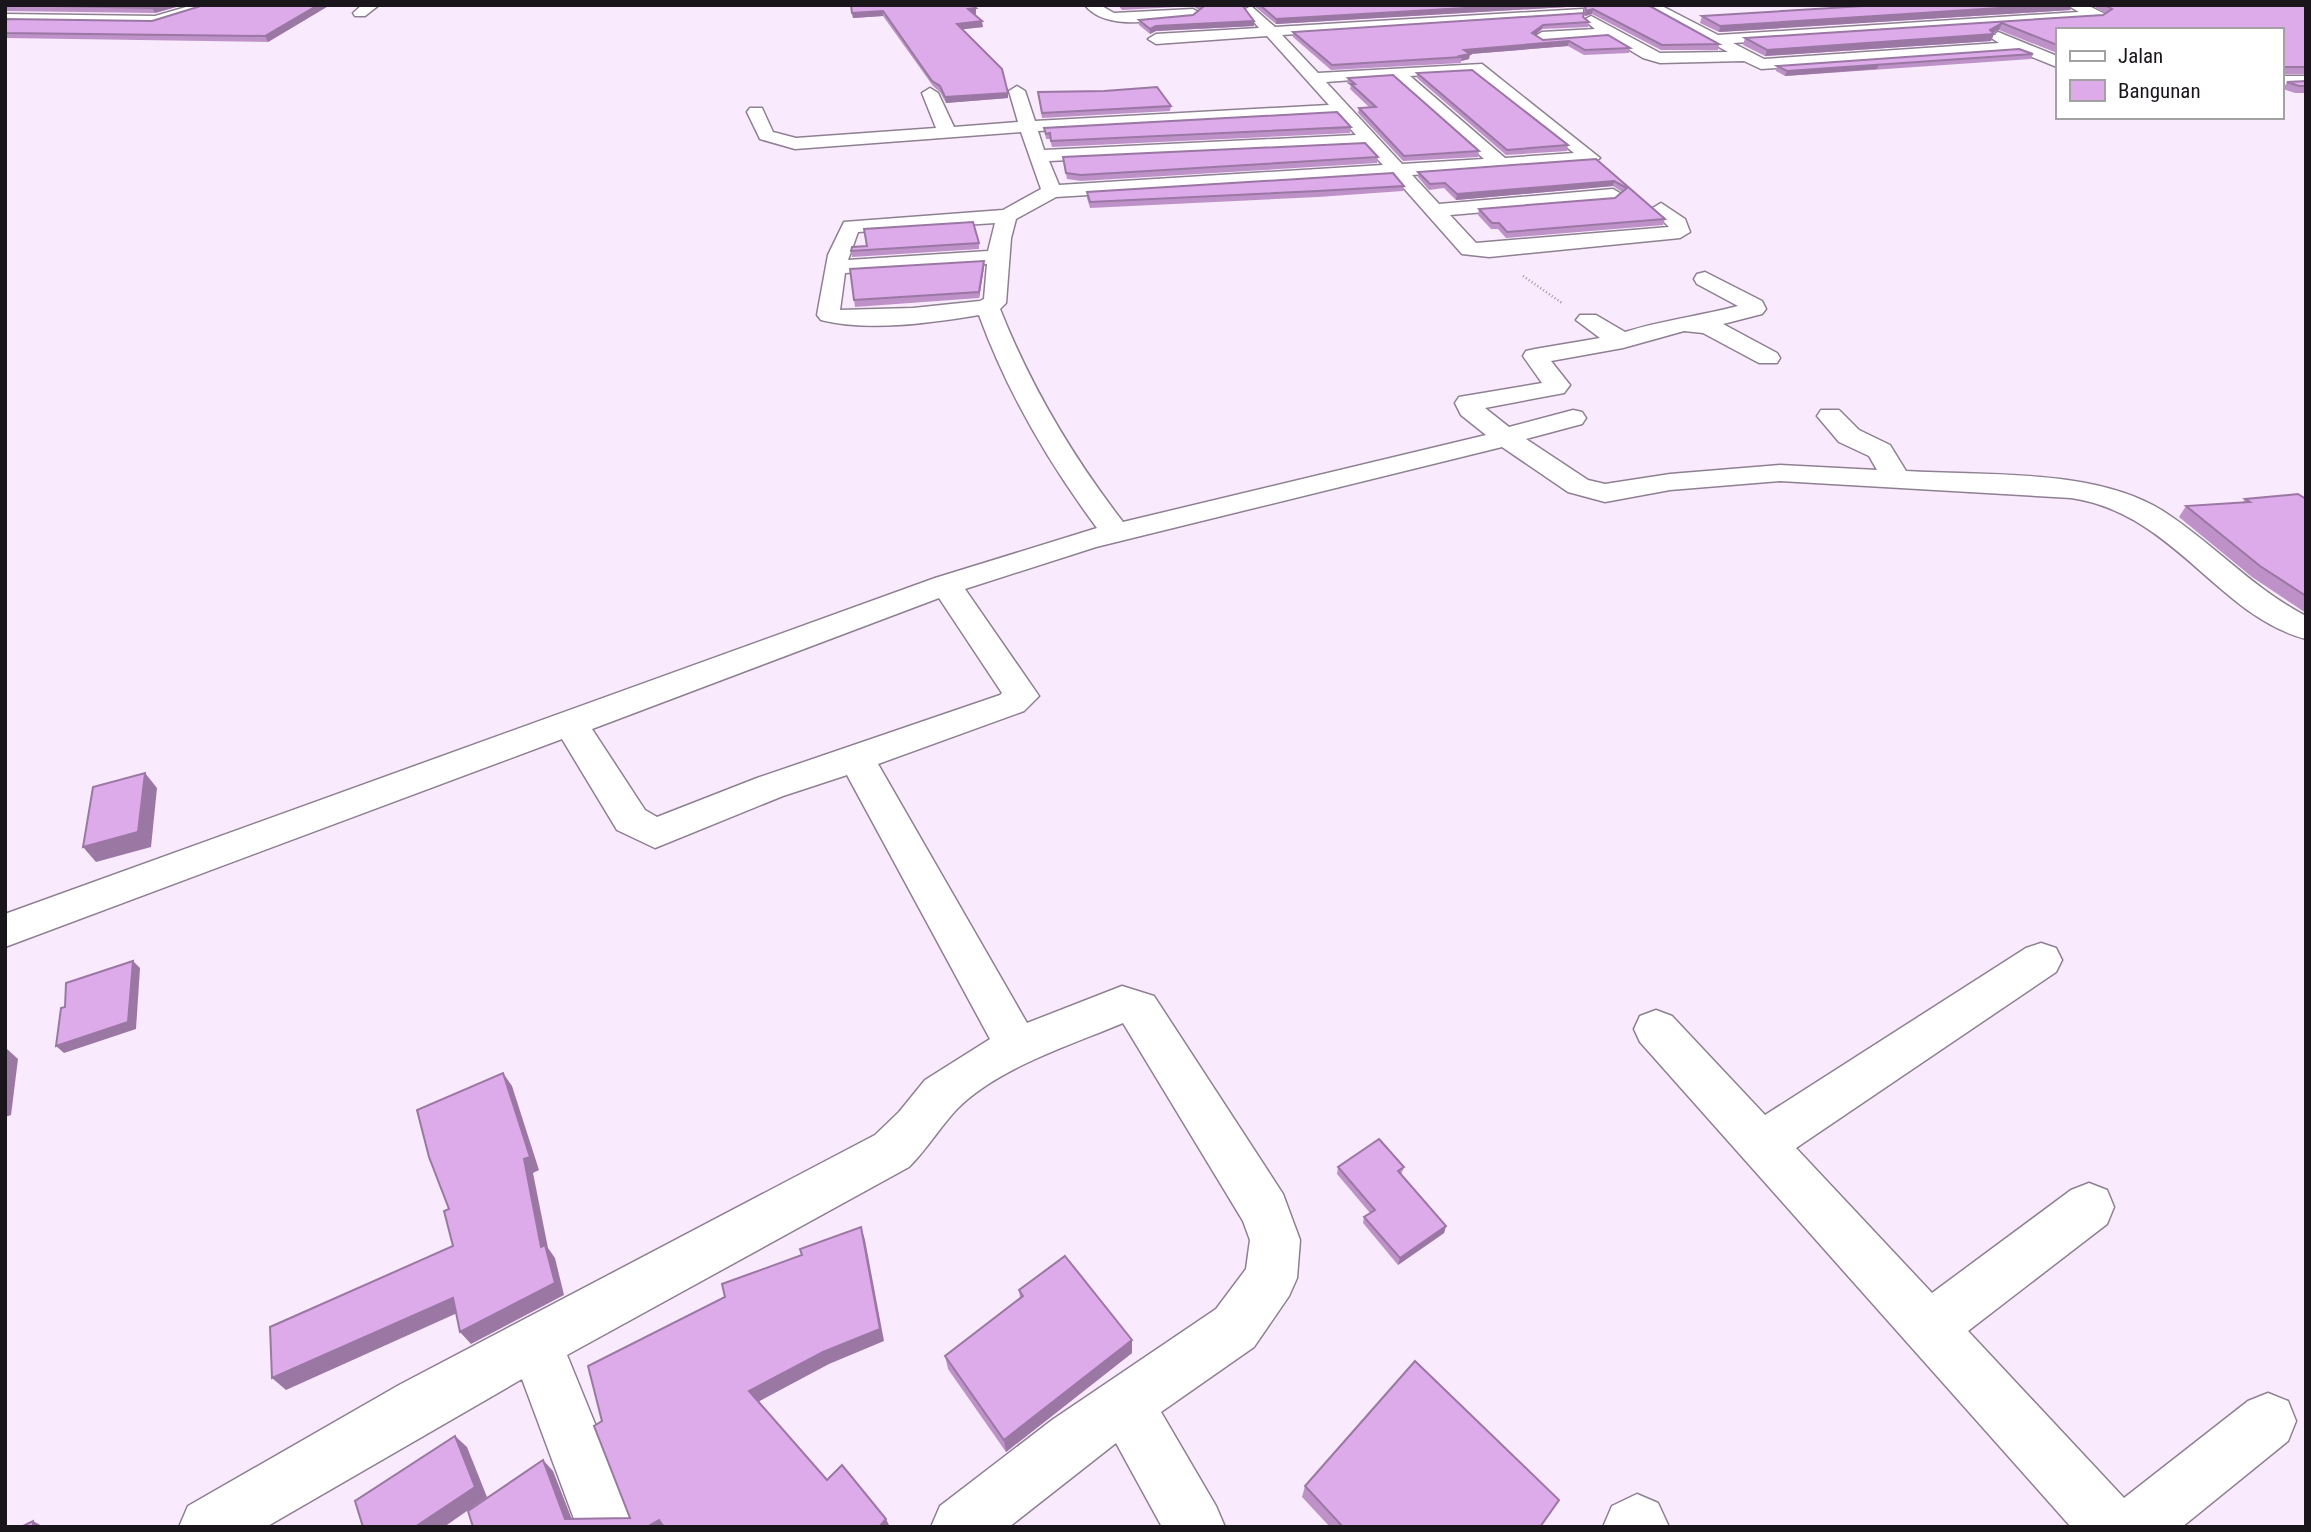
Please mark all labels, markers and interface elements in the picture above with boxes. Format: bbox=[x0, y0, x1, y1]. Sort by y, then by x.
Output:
legend bbox=[2056, 28, 2283, 119]
text: Jalan bbox=[2118, 44, 2163, 68]
text: Bangunan bbox=[2118, 79, 2201, 103]

